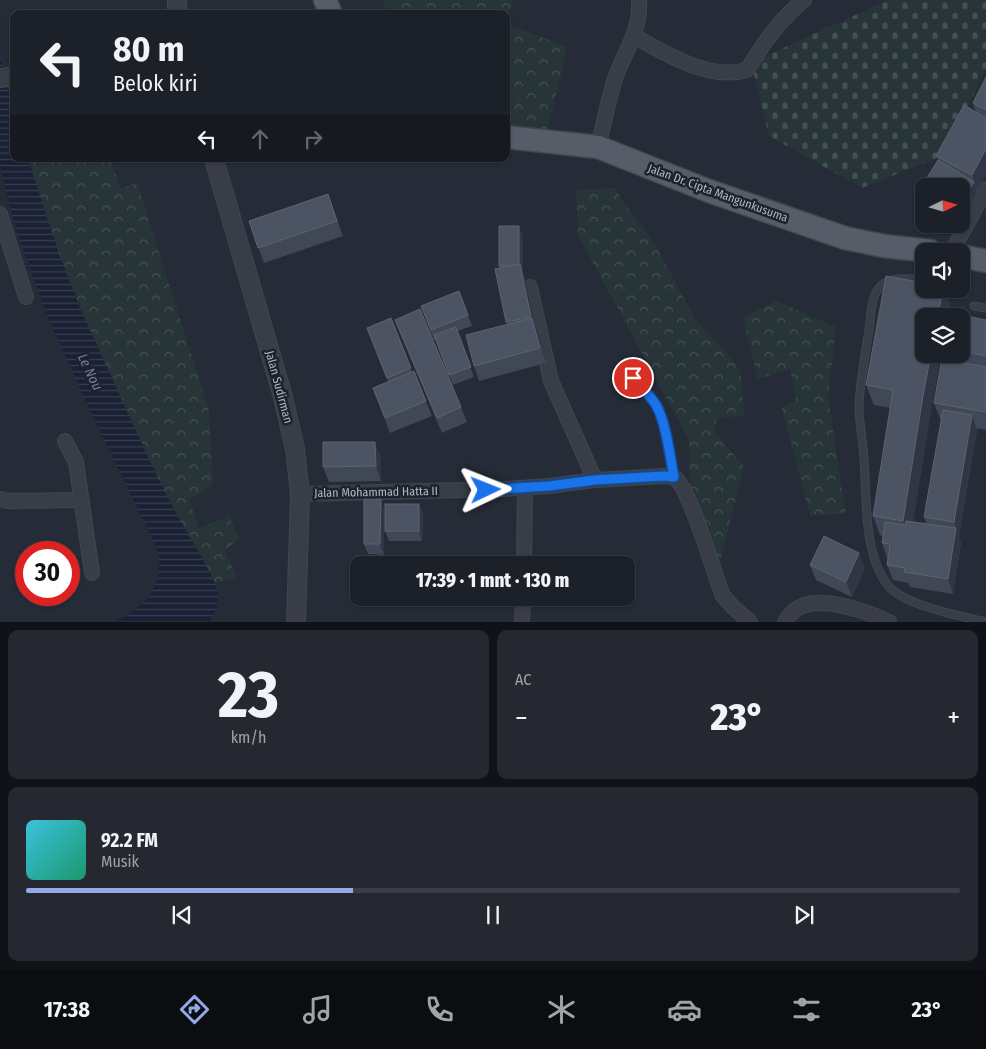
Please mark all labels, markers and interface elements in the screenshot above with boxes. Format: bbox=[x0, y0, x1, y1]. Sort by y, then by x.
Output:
text: 80 m bbox=[113, 28, 185, 70]
icon: left bbox=[30, 30, 95, 95]
text: Belok kiri bbox=[113, 70, 198, 97]
icon: left bbox=[193, 125, 221, 153]
icon: ahead bbox=[246, 125, 274, 153]
icon: right bbox=[299, 125, 327, 153]
street label: Jalan Dr. Cipta Mangunkusuma bbox=[646, 161, 790, 225]
north arrow bbox=[915, 178, 970, 232]
map controls bbox=[915, 178, 970, 363]
button: sound bbox=[915, 243, 970, 298]
button: layers bbox=[915, 308, 970, 363]
street label: Jalan Sudirman bbox=[263, 349, 295, 425]
water label: Le Nou bbox=[74, 351, 106, 393]
pin bbox=[612, 357, 654, 399]
icon: arrive bbox=[619, 364, 647, 392]
position arrow bbox=[459, 463, 511, 515]
street label: Jalan Mohammad Hatta II bbox=[314, 484, 438, 500]
speed limit sign: 30 bbox=[15, 541, 80, 606]
text: 17:39 · 1 mnt · 130 m bbox=[416, 569, 569, 592]
text: 23 bbox=[218, 656, 279, 734]
text: AC bbox=[515, 670, 531, 689]
text: 23° bbox=[711, 694, 764, 740]
text: − bbox=[515, 701, 528, 734]
text: + bbox=[947, 701, 960, 734]
text: km/h bbox=[231, 728, 266, 747]
text: 92.2 FM bbox=[101, 829, 158, 852]
text: Musik bbox=[101, 852, 139, 871]
icon: previous bbox=[168, 901, 196, 929]
icon: pause bbox=[479, 901, 507, 929]
icon: next bbox=[790, 901, 818, 929]
icon: directions bbox=[177, 992, 212, 1027]
icon: music bbox=[300, 992, 335, 1027]
icon: phone bbox=[422, 992, 457, 1027]
icon: climate bbox=[544, 992, 579, 1027]
icon: car bbox=[667, 992, 702, 1027]
icon: filters bbox=[789, 992, 824, 1027]
text: 17:38 bbox=[44, 996, 90, 1023]
text: 23° bbox=[911, 996, 942, 1023]

